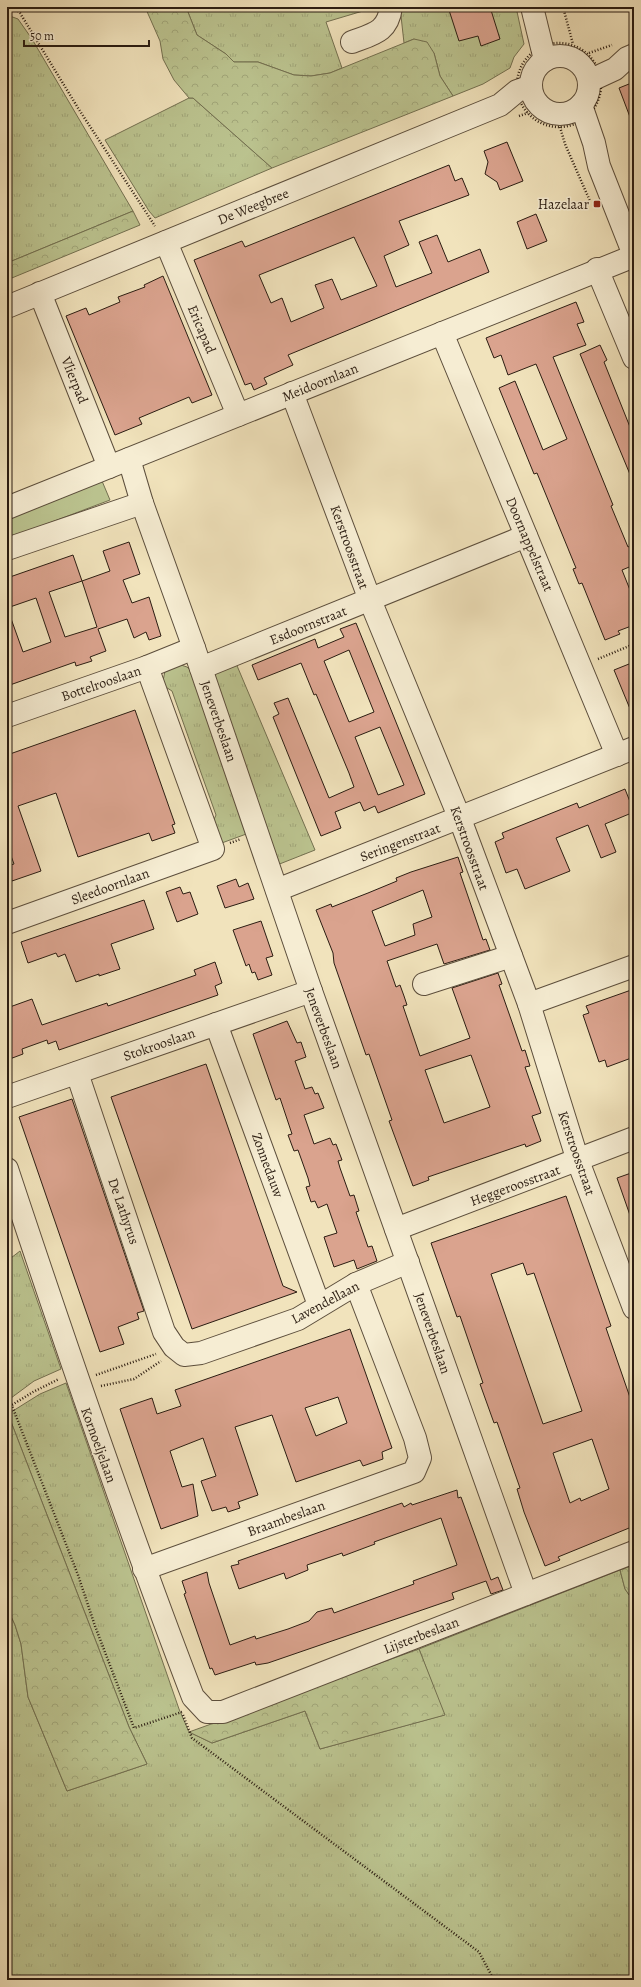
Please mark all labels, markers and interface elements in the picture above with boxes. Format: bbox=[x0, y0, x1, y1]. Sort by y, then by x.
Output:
scale bar bbox=[24, 22, 149, 48]
text: 50 m bbox=[30, 28, 54, 44]
street label: De Weegbree bbox=[215, 184, 292, 229]
place label: Hazelaar bbox=[538, 195, 590, 214]
marker: Hazelaar bbox=[592, 199, 602, 209]
street label: Ericapad bbox=[183, 302, 220, 357]
street label: Vlierpad bbox=[56, 353, 93, 407]
street label: Meidoornlaan bbox=[279, 358, 361, 406]
street label: Doornappelstraat bbox=[501, 494, 558, 595]
street label: Kerstroosstraat bbox=[326, 502, 374, 592]
street label: Esdoornstraat bbox=[267, 601, 350, 650]
street label: Bottelrooslaan bbox=[59, 661, 144, 706]
street label: Jeneverbeslaan bbox=[196, 678, 241, 765]
street label: Kerstroosstraat bbox=[446, 803, 494, 893]
street label: Seringenstraat bbox=[357, 818, 443, 866]
street label: Sleedoornlaan bbox=[68, 863, 152, 909]
street label: Jeneverbeslaan bbox=[300, 985, 347, 1072]
street label: Stokrooslaan bbox=[121, 1023, 198, 1066]
street label: Kerstroosstraat bbox=[553, 1108, 600, 1198]
street label: Zonnedauw bbox=[247, 1130, 288, 1200]
street label: Heggeroosstraat bbox=[467, 1160, 563, 1211]
street label: De Lathyrus bbox=[103, 1175, 144, 1247]
street label: Lavendellaan bbox=[288, 1276, 363, 1328]
street label: Jeneverbeslaan bbox=[410, 1290, 455, 1377]
street label: Kornoeljelaan bbox=[76, 1405, 121, 1486]
street label: Braambeslaan bbox=[245, 1496, 328, 1541]
street label: Lijsterbeslaan bbox=[381, 1612, 462, 1659]

